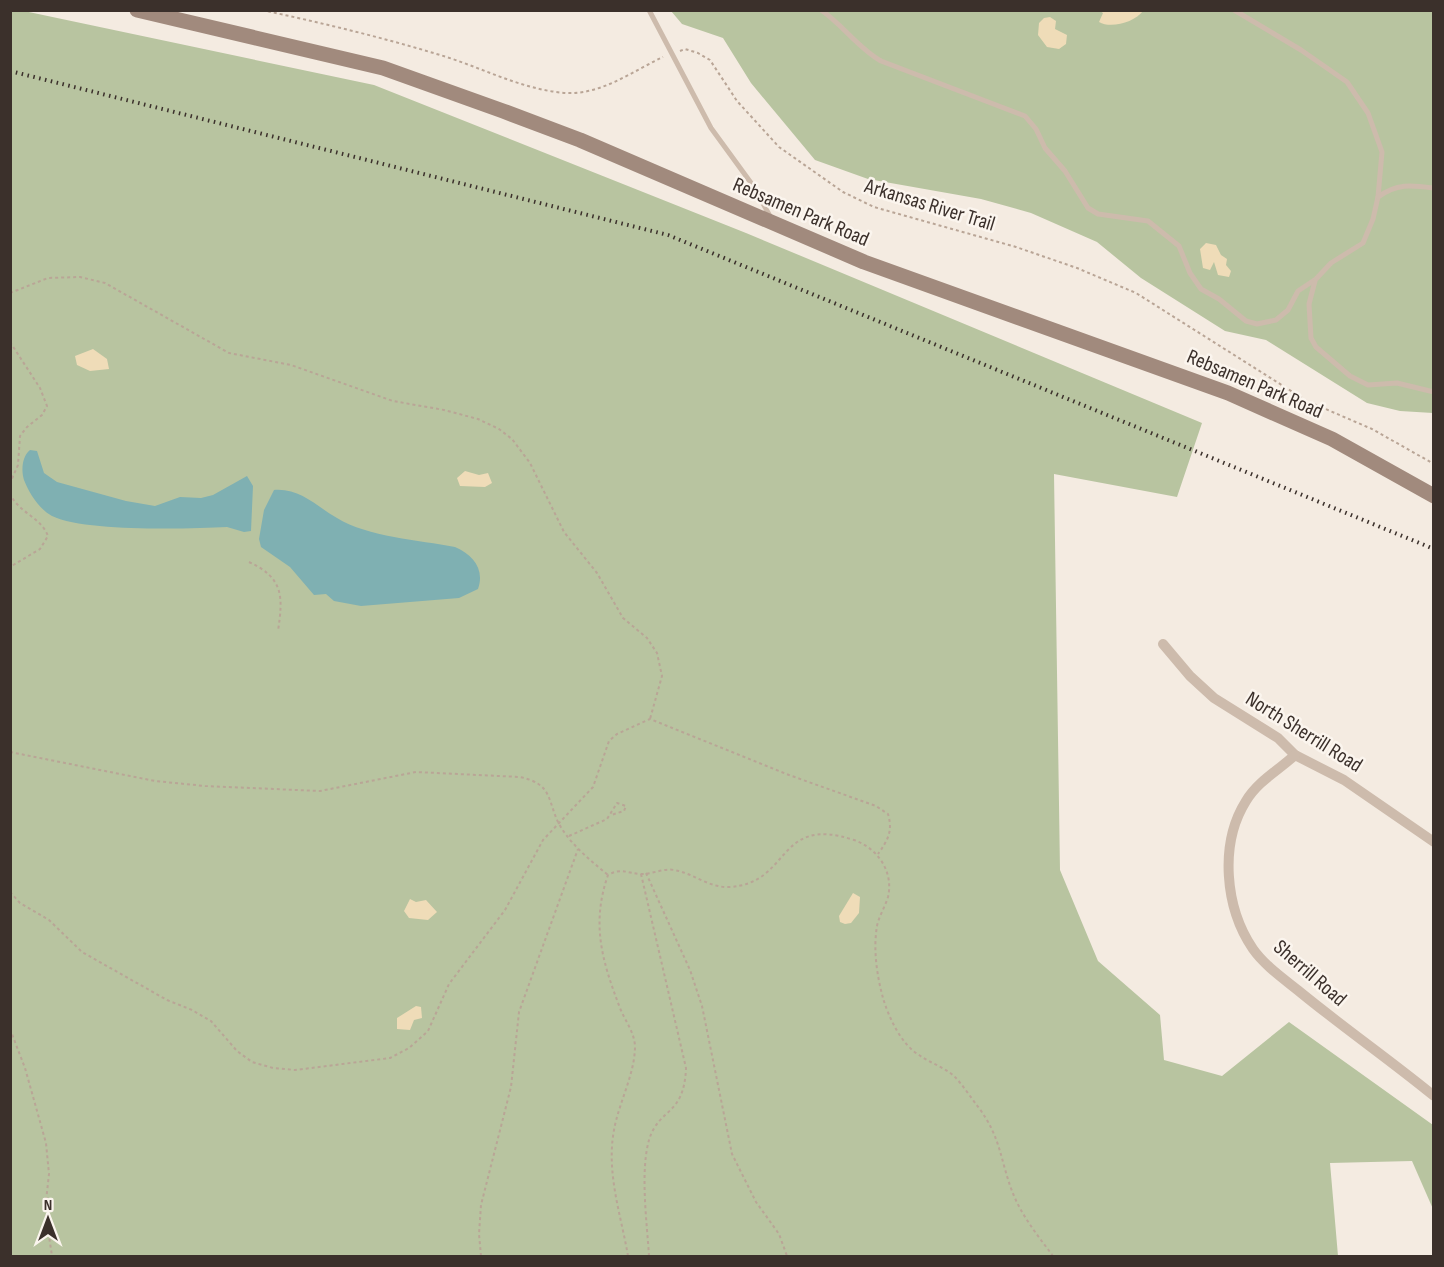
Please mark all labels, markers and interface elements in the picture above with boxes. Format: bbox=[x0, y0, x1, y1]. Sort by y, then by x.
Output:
street label: Rebsamen Park Road bbox=[729, 172, 873, 252]
street label: Arkansas River Trail bbox=[861, 173, 998, 237]
street label: Rebsamen Park Road bbox=[1183, 344, 1327, 424]
street label: North Sherrill Road bbox=[1241, 686, 1367, 778]
street label: Sherrill Road bbox=[1268, 935, 1352, 1011]
north arrow bbox=[18, 1189, 78, 1249]
text: N bbox=[44, 1196, 52, 1215]

